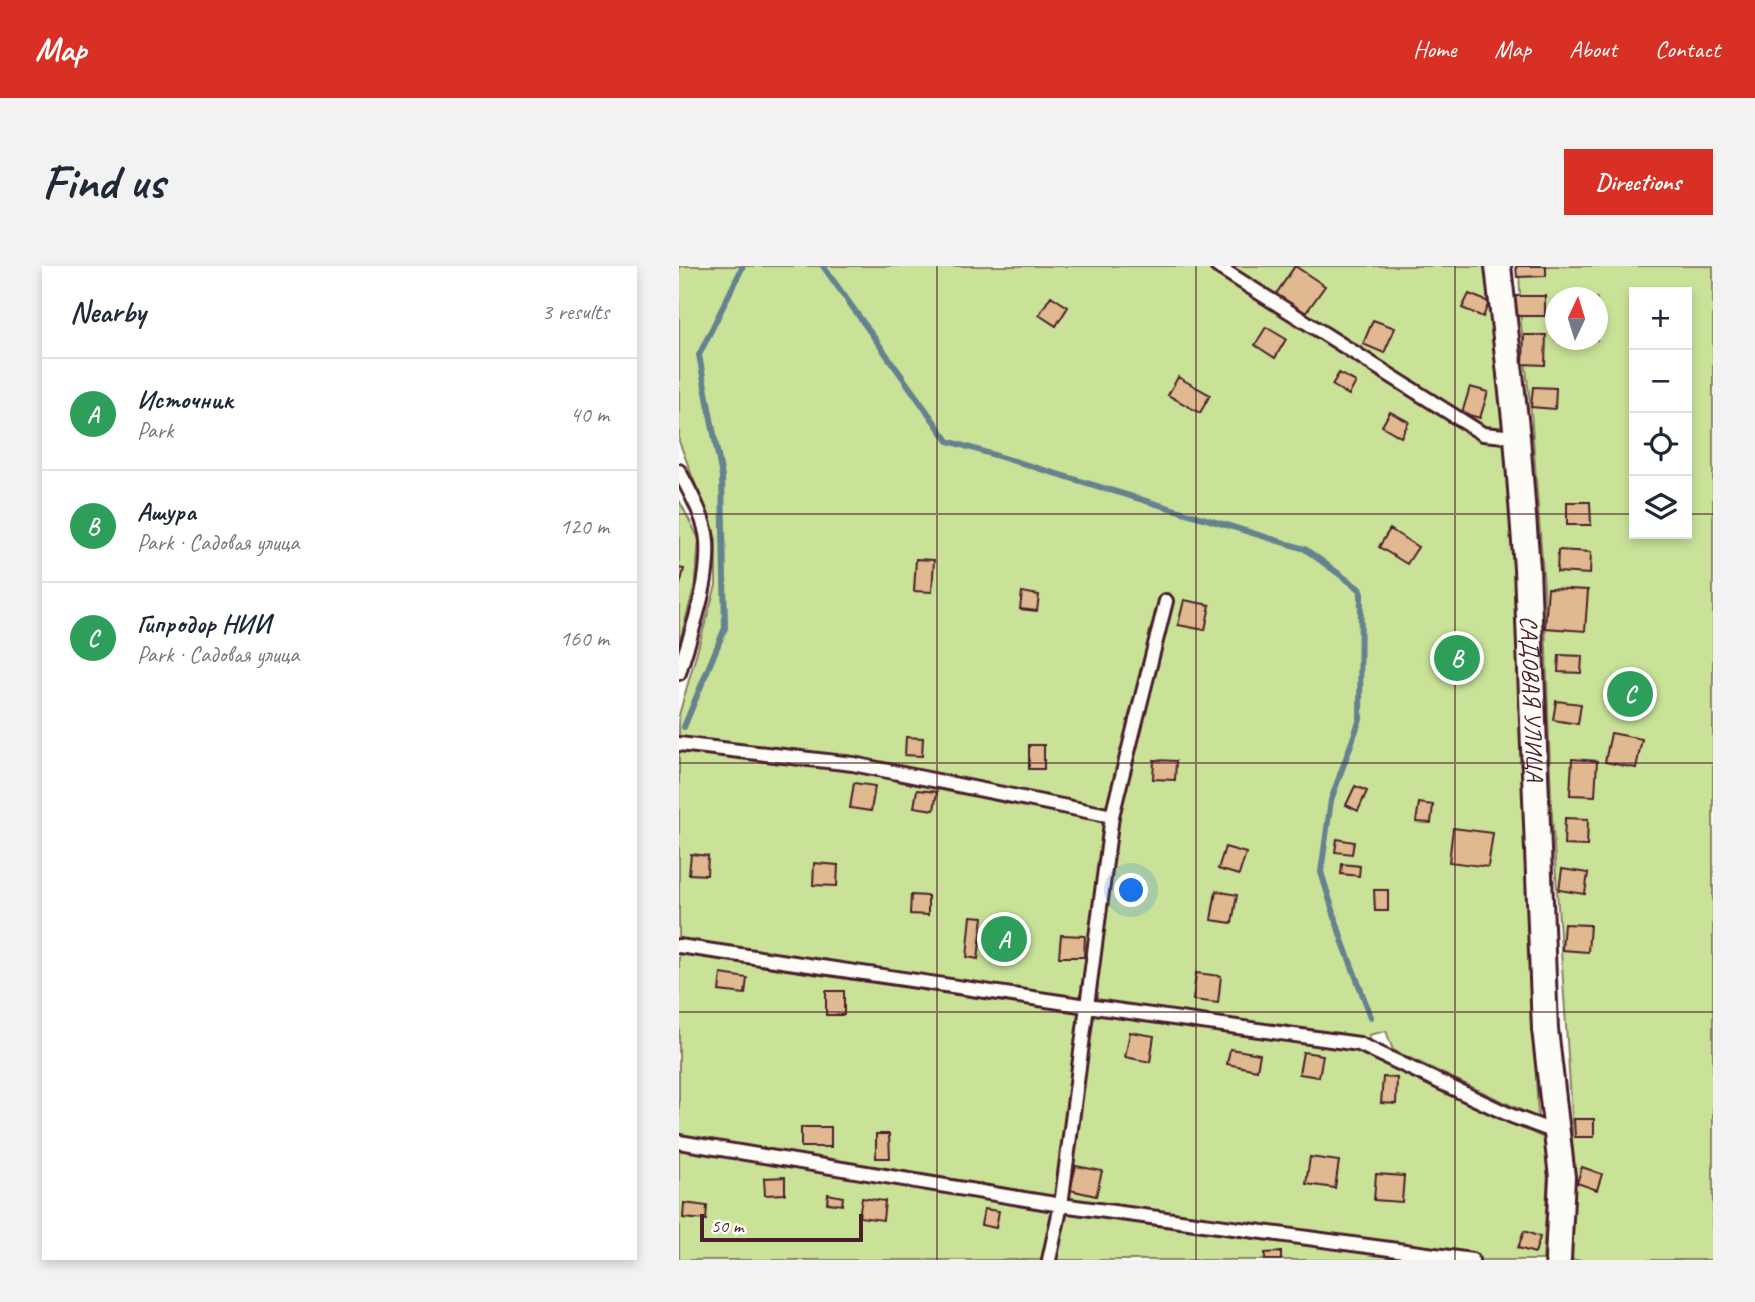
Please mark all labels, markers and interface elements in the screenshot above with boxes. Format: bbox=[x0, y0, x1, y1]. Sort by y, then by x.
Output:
text: Map bbox=[35, 28, 86, 70]
text: Home bbox=[1413, 34, 1456, 64]
text: Map bbox=[1494, 34, 1531, 64]
text: About bbox=[1569, 34, 1617, 64]
text: Contact bbox=[1655, 34, 1720, 64]
button: Directions bbox=[1564, 149, 1713, 215]
text: Find us bbox=[42, 151, 164, 213]
north arrow bbox=[1545, 287, 1608, 350]
map controls bbox=[1629, 287, 1692, 539]
button: + bbox=[1629, 287, 1692, 350]
text: Nearby bbox=[70, 293, 146, 331]
text: 3 results bbox=[542, 297, 609, 326]
button: − bbox=[1629, 350, 1692, 413]
text: Источник bbox=[137, 383, 233, 416]
text: A bbox=[87, 400, 99, 429]
text: 40 m bbox=[570, 400, 609, 429]
button: locate bbox=[1629, 413, 1692, 476]
text: Park bbox=[137, 416, 173, 445]
button: layers bbox=[1629, 476, 1692, 539]
text: Ашура bbox=[137, 495, 196, 528]
text: B bbox=[87, 512, 99, 541]
text: 120 m bbox=[560, 512, 609, 541]
text: Park · Садовая улица bbox=[137, 528, 299, 557]
text: Гипродор НИИ bbox=[137, 607, 271, 640]
street label: САДОВАЯ УЛИЦА bbox=[1514, 615, 1550, 783]
text: C bbox=[88, 624, 98, 653]
text: 160 m bbox=[560, 624, 609, 653]
pin: B bbox=[1434, 632, 1480, 684]
text: Park · Садовая улица bbox=[137, 640, 299, 669]
pin: C bbox=[1607, 668, 1653, 720]
your location bbox=[1114, 873, 1148, 907]
pin: A bbox=[981, 913, 1027, 965]
scale bar bbox=[700, 1211, 863, 1243]
text: 50 m bbox=[711, 1214, 743, 1238]

